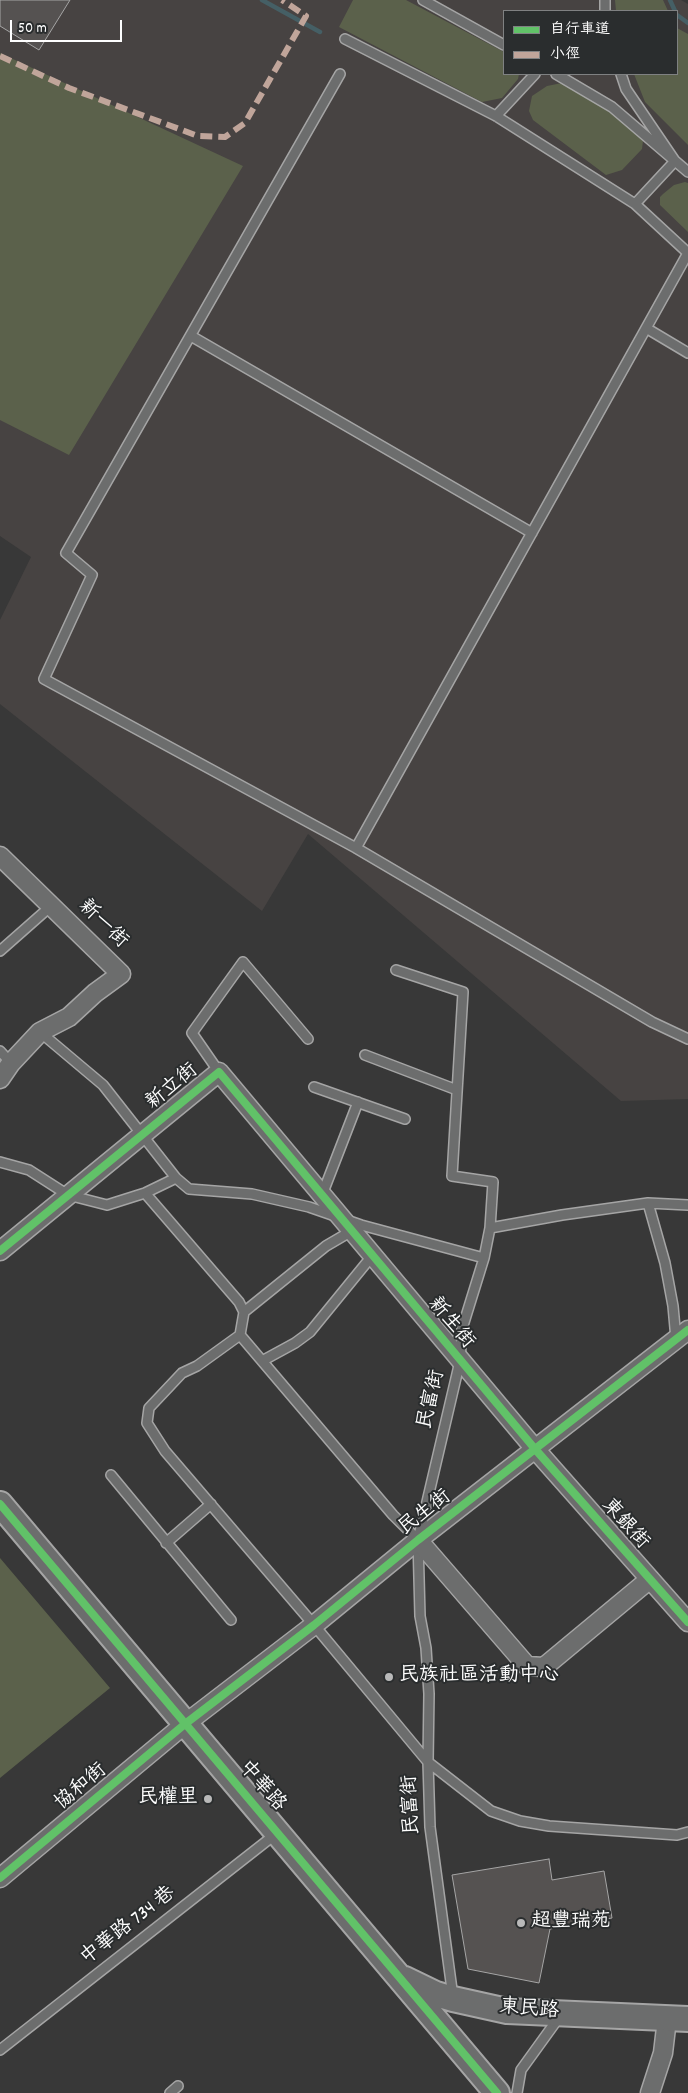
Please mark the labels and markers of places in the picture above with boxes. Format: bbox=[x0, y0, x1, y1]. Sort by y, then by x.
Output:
place label: 民族社區活動中心 bbox=[399, 1665, 559, 1689]
marker: 民族社區活動中心 bbox=[383, 1671, 395, 1683]
place label: 民權里 bbox=[138, 1787, 198, 1811]
marker: 民權里 bbox=[202, 1793, 214, 1805]
place label: 超豐瑞苑 bbox=[531, 1911, 611, 1935]
marker: 超豐瑞苑 bbox=[515, 1917, 527, 1929]

